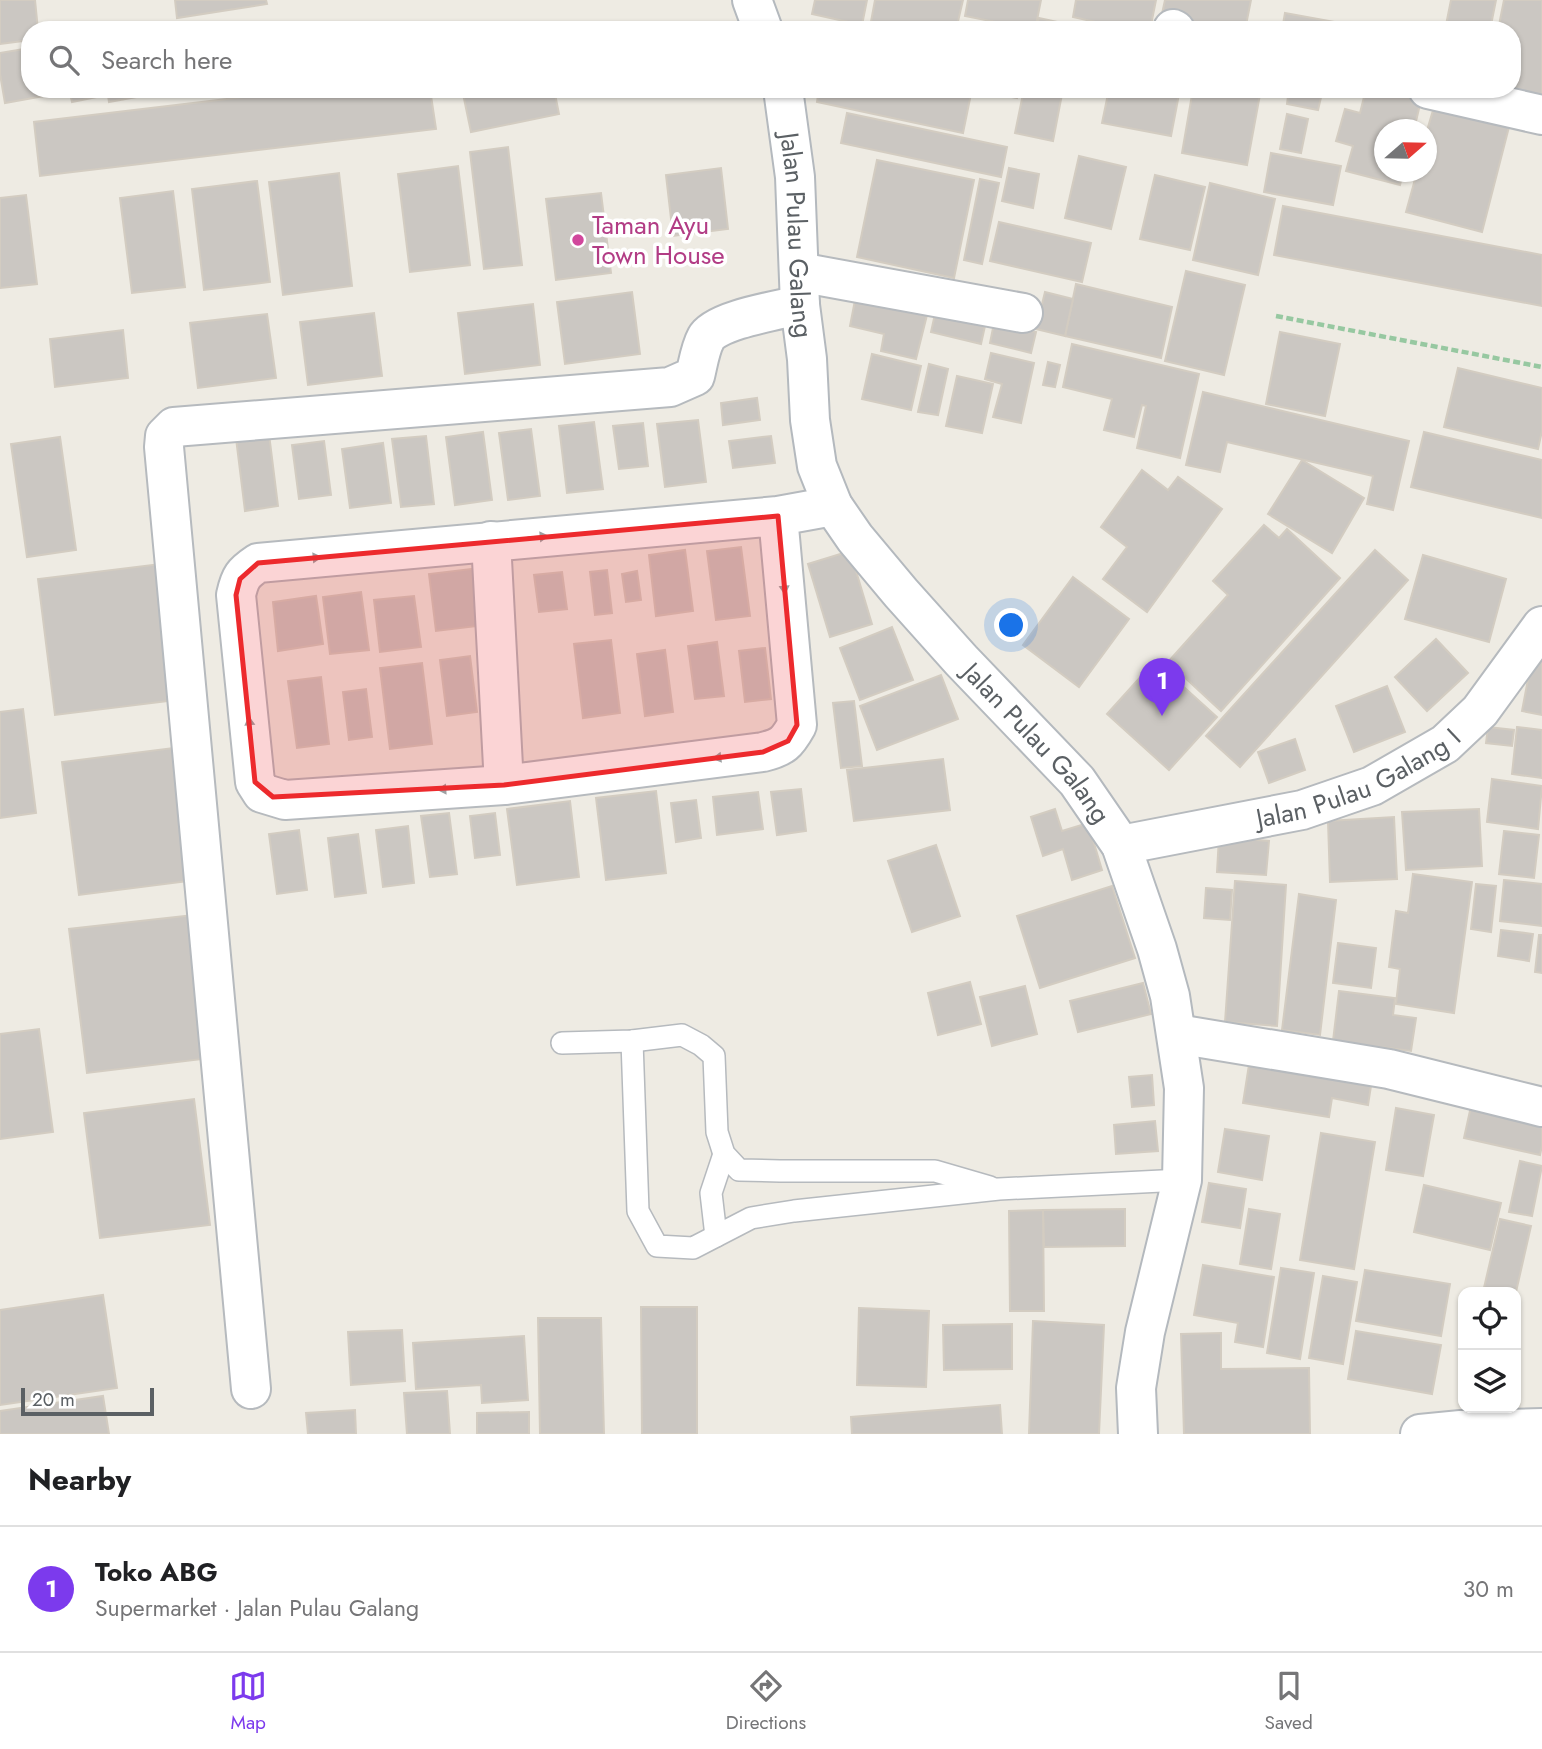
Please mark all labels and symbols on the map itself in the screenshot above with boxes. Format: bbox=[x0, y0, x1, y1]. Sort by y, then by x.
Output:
north arrow bbox=[1374, 119, 1437, 182]
street label: Jalan Pulau Galang bbox=[770, 127, 823, 340]
place label: Taman Ayu Town House bbox=[592, 206, 725, 274]
marker: Taman Ayu Town House bbox=[570, 232, 586, 248]
one-way arrow bbox=[527, 531, 549, 542]
one-way arrow bbox=[300, 552, 322, 563]
one-way arrow bbox=[779, 573, 790, 595]
your location bbox=[994, 608, 1028, 642]
street label: Jalan Pulau Galang bbox=[952, 652, 1120, 831]
pin: 1 bbox=[1139, 658, 1185, 716]
one-way arrow bbox=[244, 716, 255, 738]
street label: Jalan Pulau Galang I bbox=[1250, 720, 1469, 838]
one-way arrow bbox=[711, 752, 733, 763]
one-way arrow bbox=[437, 784, 459, 795]
scale bar bbox=[21, 1385, 154, 1417]

